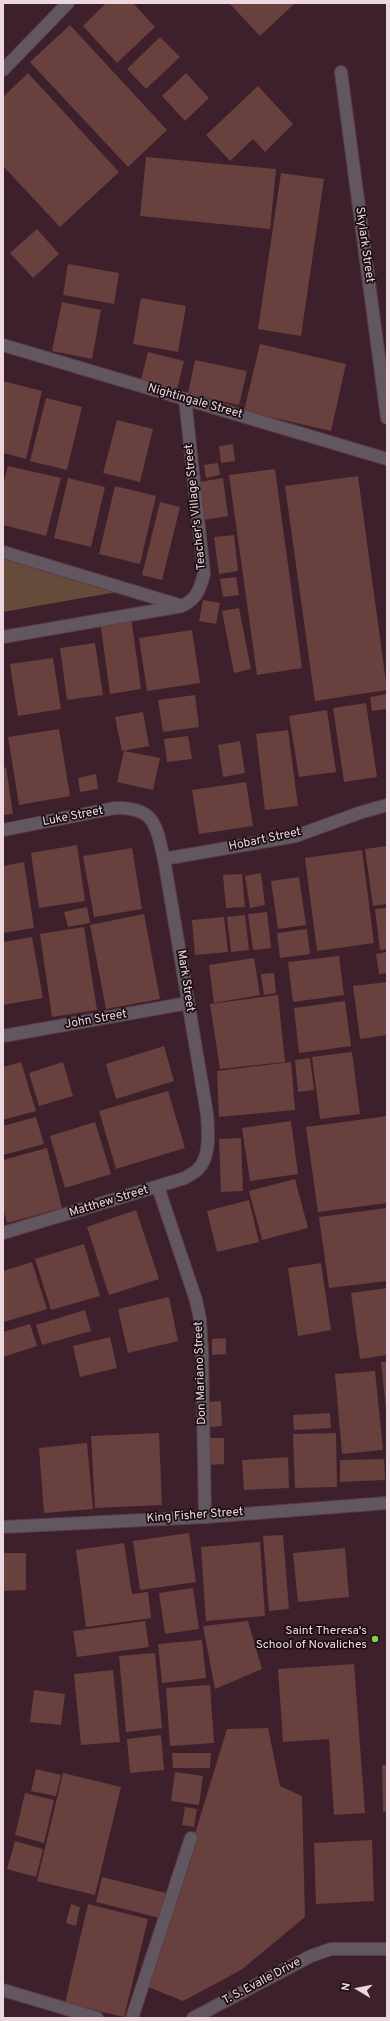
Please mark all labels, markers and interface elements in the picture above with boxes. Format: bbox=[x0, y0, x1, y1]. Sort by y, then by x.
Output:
street label: Skylark Street bbox=[352, 206, 376, 284]
street label: Nightingale Street bbox=[146, 382, 244, 422]
street label: Teacher's Village Street bbox=[182, 443, 210, 571]
street label: Luke Street bbox=[41, 804, 105, 830]
street label: Hobart Street bbox=[227, 825, 303, 855]
street label: Mark Street bbox=[173, 949, 197, 1013]
street label: John Street bbox=[64, 1007, 128, 1033]
street label: Matthew Street bbox=[68, 1183, 150, 1221]
street label: Don Mariano Street bbox=[192, 1321, 210, 1425]
street label: King Fisher Street bbox=[146, 1505, 244, 1527]
place label: Saint Theresa's School of Novaliches bbox=[256, 1625, 367, 1653]
marker: Saint Theresa's School of Novaliches bbox=[370, 1634, 380, 1644]
street label: T. S. Evalle Drive bbox=[220, 1955, 304, 2009]
north arrow bbox=[338, 1969, 378, 2009]
text: N bbox=[339, 1982, 354, 1992]

